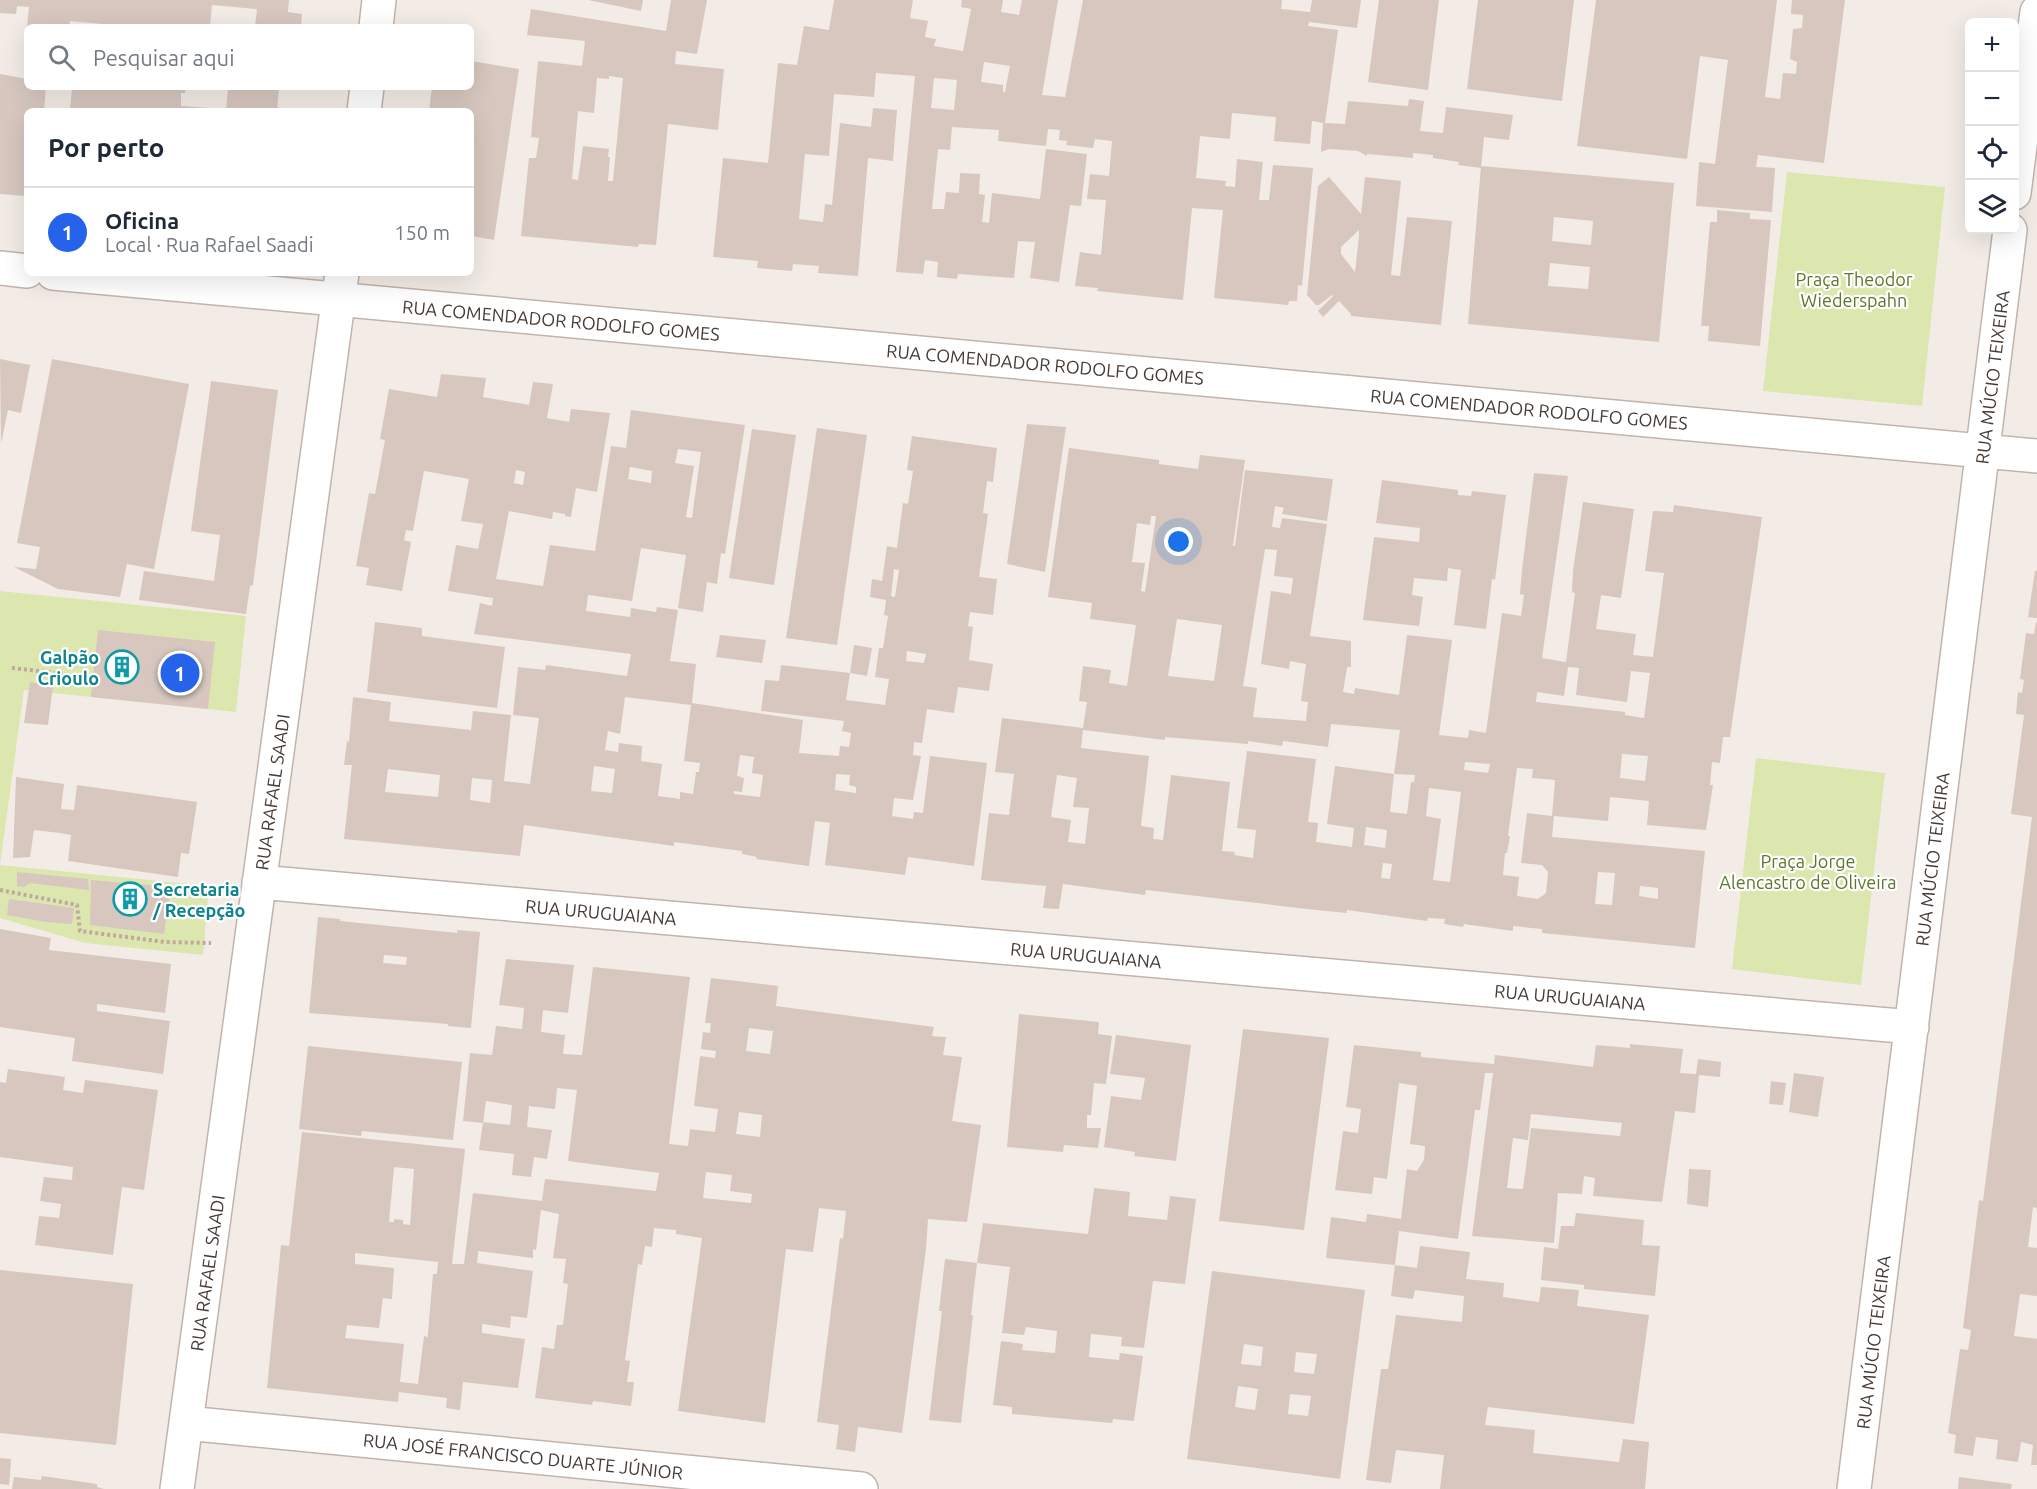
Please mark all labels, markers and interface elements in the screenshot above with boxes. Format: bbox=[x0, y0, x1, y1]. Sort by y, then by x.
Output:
map controls bbox=[1965, 18, 2019, 234]
button: + bbox=[1965, 18, 2019, 72]
search box bbox=[24, 24, 474, 90]
icon: search bbox=[45, 41, 78, 74]
text: Pesquisar aqui bbox=[93, 45, 235, 70]
button: − bbox=[1965, 72, 2019, 126]
button: locate bbox=[1965, 126, 2019, 180]
text: Por perto bbox=[48, 133, 164, 162]
button: layers bbox=[1965, 180, 2019, 234]
text: Oficina bbox=[105, 208, 179, 233]
text: 1 bbox=[62, 221, 73, 244]
text: 150 m bbox=[394, 221, 450, 244]
text: Local · Rua Rafael Saadi bbox=[105, 233, 314, 256]
park label: Praça Theodor Wiederspahn bbox=[1795, 269, 1913, 310]
street label: RUA MÚCIO TEIXEIRA bbox=[1970, 289, 2013, 465]
street label: RUA COMENDADOR RODOLFO GOMES bbox=[401, 296, 721, 344]
street label: RUA COMENDADOR RODOLFO GOMES bbox=[885, 340, 1205, 388]
street label: RUA COMENDADOR RODOLFO GOMES bbox=[1369, 385, 1689, 433]
your location bbox=[1164, 527, 1193, 556]
place label: Galpão Crioulo bbox=[37, 647, 99, 688]
building icon: Galpão Crioulo bbox=[104, 649, 140, 685]
pin: 1 bbox=[160, 650, 200, 696]
street label: RUA RAFAEL SAADI bbox=[251, 713, 293, 871]
street label: RUA MÚCIO TEIXEIRA bbox=[1910, 771, 1953, 947]
park label: Praça Jorge Alencastro de Oliveira bbox=[1719, 851, 1897, 892]
place label: Secretaria / Recepção bbox=[152, 879, 245, 921]
building icon: Secretaria / Recepção bbox=[112, 881, 148, 917]
street label: RUA URUGUAIANA bbox=[524, 895, 678, 929]
street label: RUA URUGUAIANA bbox=[1009, 938, 1163, 972]
street label: RUA URUGUAIANA bbox=[1493, 980, 1647, 1014]
street label: RUA RAFAEL SAADI bbox=[186, 1194, 228, 1352]
street label: RUA MÚCIO TEIXEIRA bbox=[1851, 1254, 1894, 1430]
street label: RUA JOSÉ FRANCISCO DUARTE JÚNIOR bbox=[362, 1428, 684, 1483]

